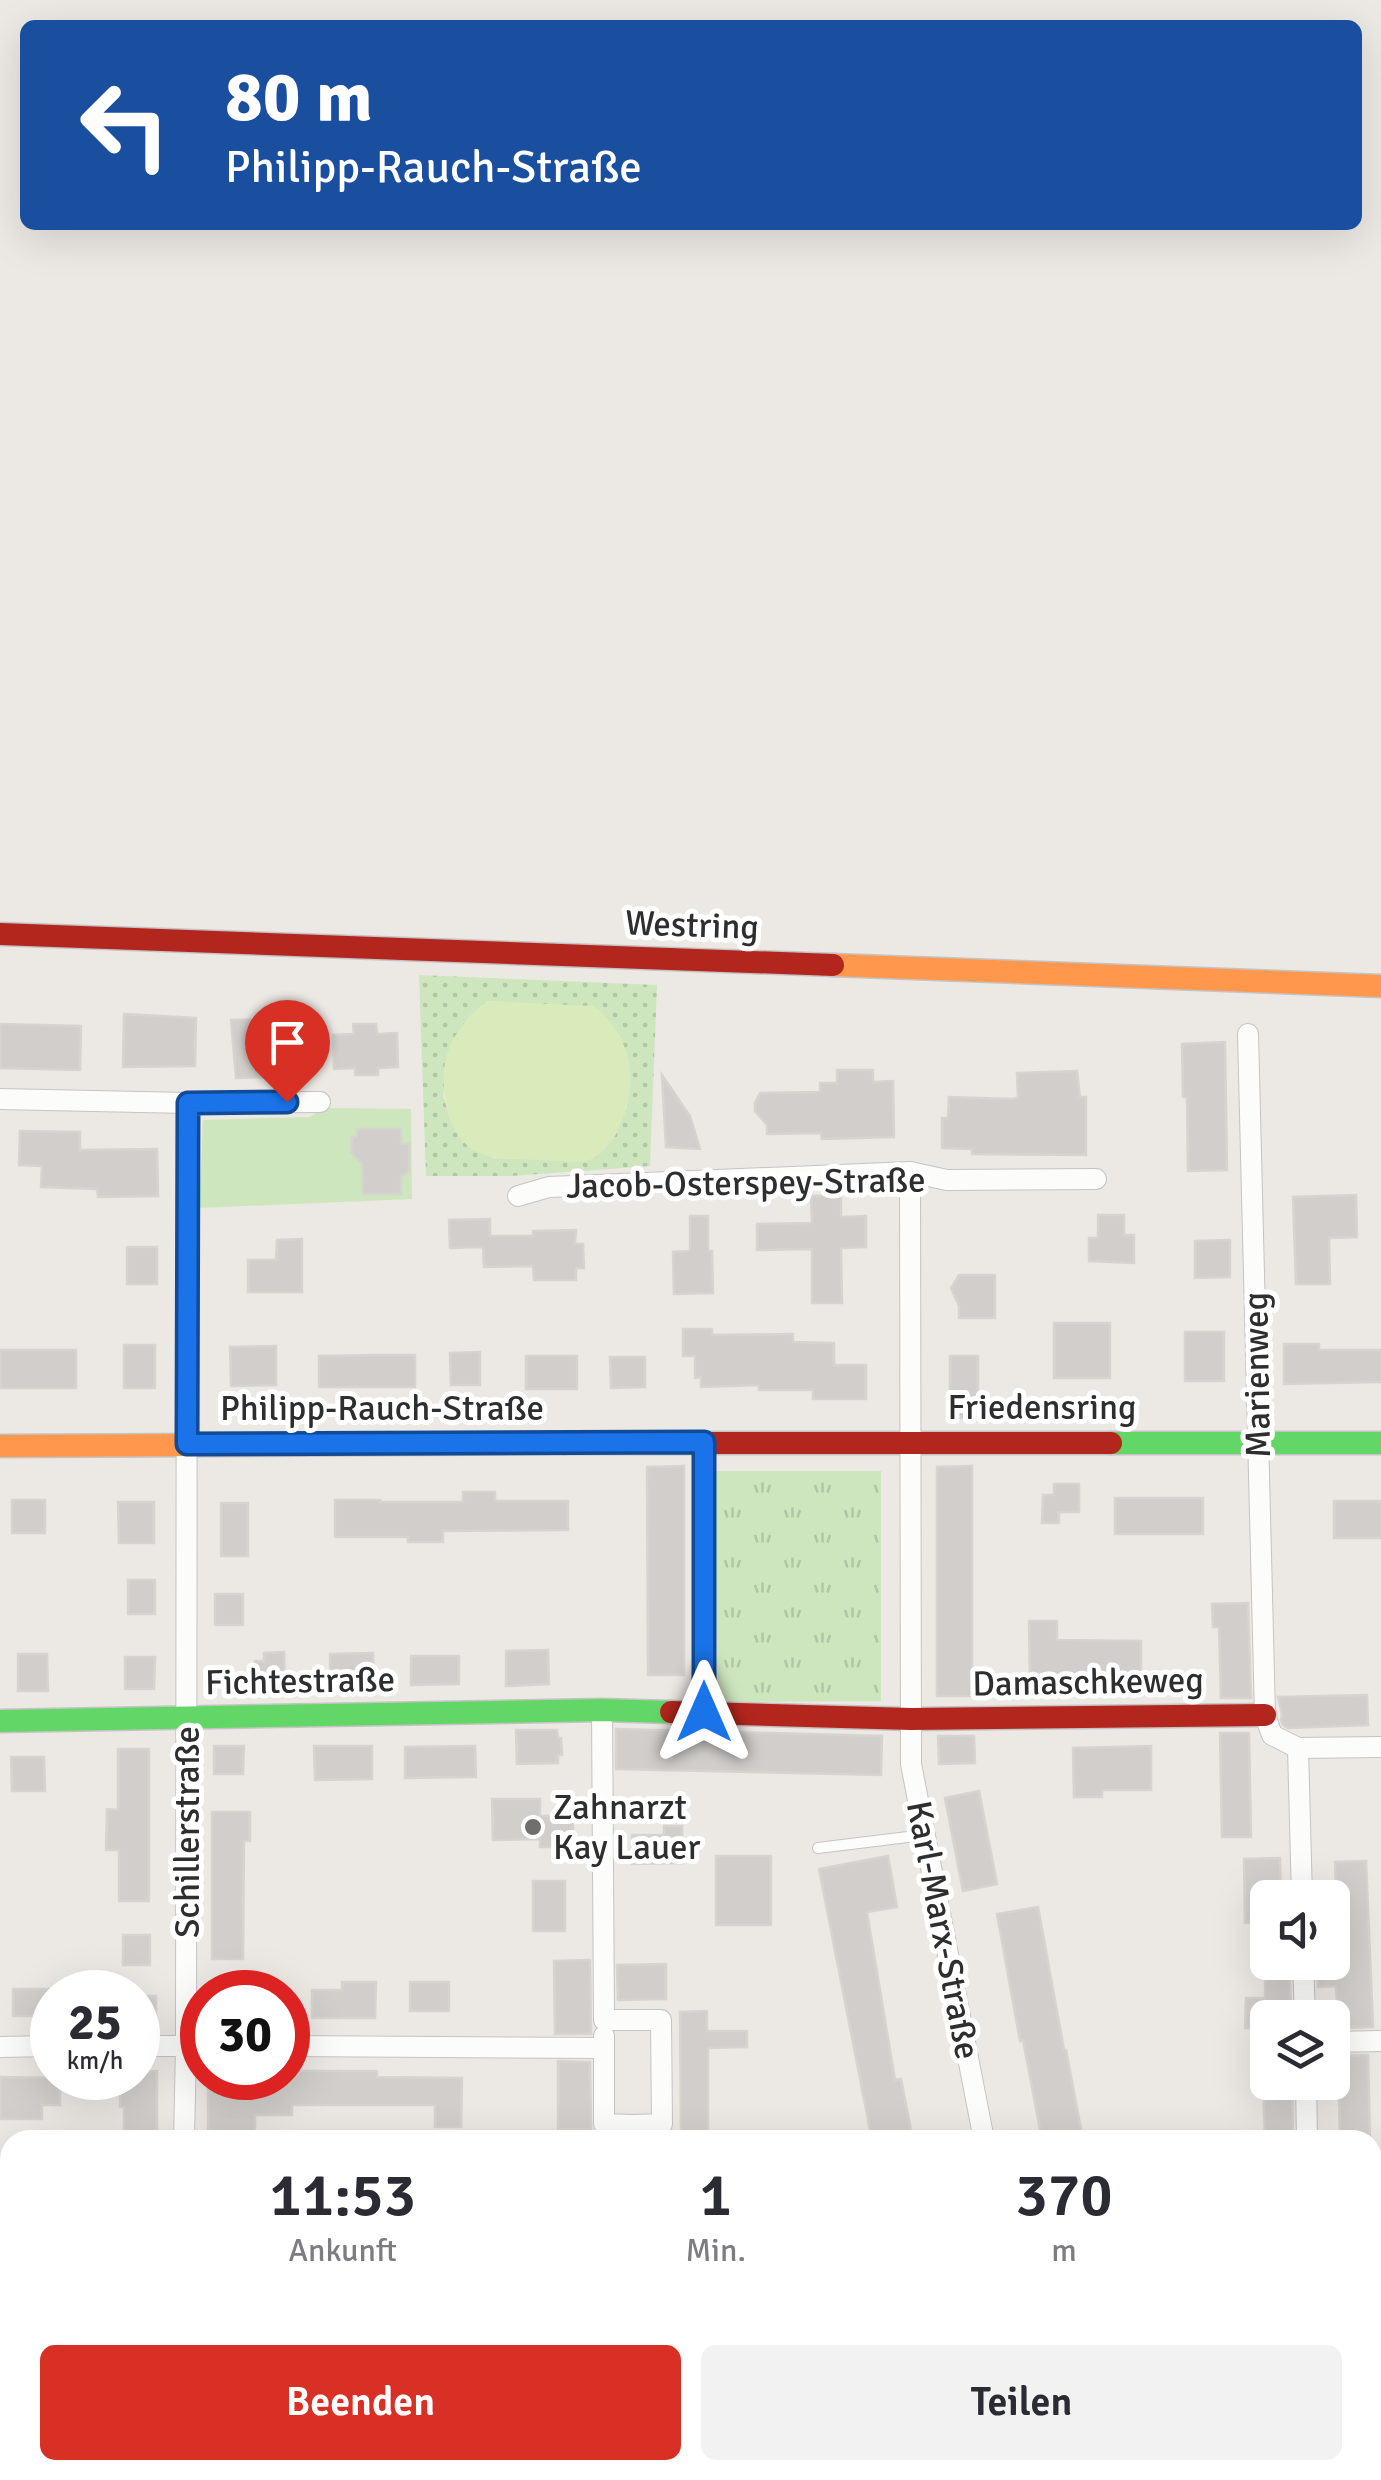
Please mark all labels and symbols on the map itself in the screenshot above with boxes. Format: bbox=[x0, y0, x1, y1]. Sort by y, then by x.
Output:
street label: Westring bbox=[624, 901, 760, 949]
pin bbox=[245, 1000, 330, 1103]
street label: Jacob-Osterspey-Straße bbox=[566, 1158, 926, 1208]
street label: Marienweg bbox=[1234, 1292, 1280, 1458]
street label: Friedensring bbox=[948, 1386, 1136, 1429]
street label: Philipp-Rauch-Straße bbox=[220, 1387, 544, 1430]
street label: Fichtestraße bbox=[205, 1658, 395, 1704]
street label: Damaschkeweg bbox=[972, 1658, 1204, 1706]
position arrow bbox=[652, 1660, 756, 1764]
street label: Schillerstraße bbox=[166, 1726, 209, 1938]
place label: Zahnarzt Kay Lauer bbox=[553, 1786, 700, 1869]
street label: Karl-Marx-Straße bbox=[897, 1797, 989, 2063]
marker: Zahnarzt Kay Lauer bbox=[522, 1816, 544, 1838]
speed limit sign: 30 bbox=[180, 1970, 310, 2100]

